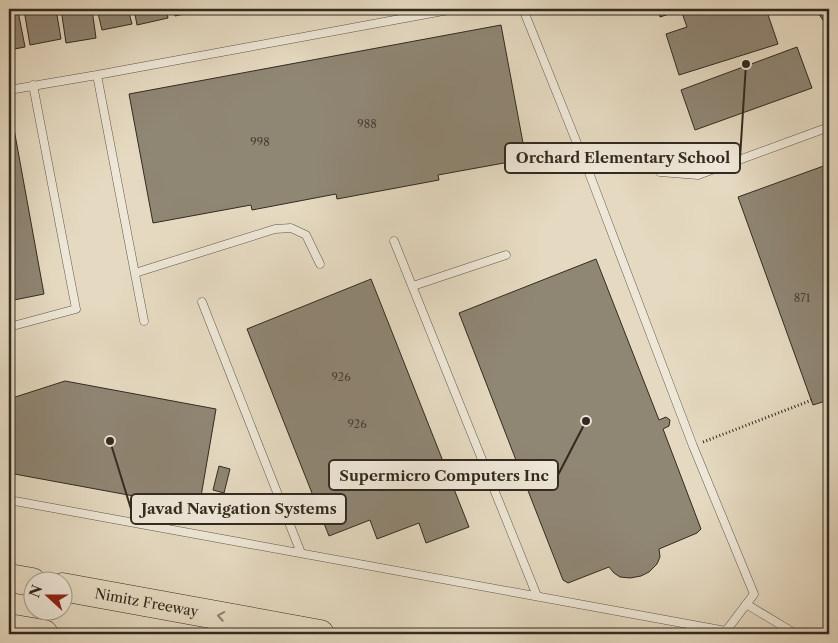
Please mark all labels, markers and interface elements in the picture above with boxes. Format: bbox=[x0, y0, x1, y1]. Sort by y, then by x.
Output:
house number: 988 bbox=[357, 117, 377, 131]
house number: 998 bbox=[250, 135, 270, 149]
callout: Orchard Elementary School bbox=[505, 143, 740, 173]
text: Orchard Elementary School bbox=[516, 148, 730, 167]
house number: 871 bbox=[794, 291, 811, 305]
house number: 926 bbox=[331, 370, 351, 384]
house number: 926 bbox=[347, 417, 367, 431]
callout: Supermicro Computers Inc bbox=[329, 460, 558, 490]
text: Supermicro Computers Inc bbox=[339, 466, 549, 485]
callout: Javad Navigation Systems bbox=[131, 494, 346, 524]
text: Javad Navigation Systems bbox=[138, 499, 337, 518]
north arrow bbox=[22, 570, 72, 620]
text: N bbox=[25, 582, 46, 600]
street label: Nimitz Freeway bbox=[93, 584, 200, 621]
one-way arrow bbox=[216, 612, 225, 622]

